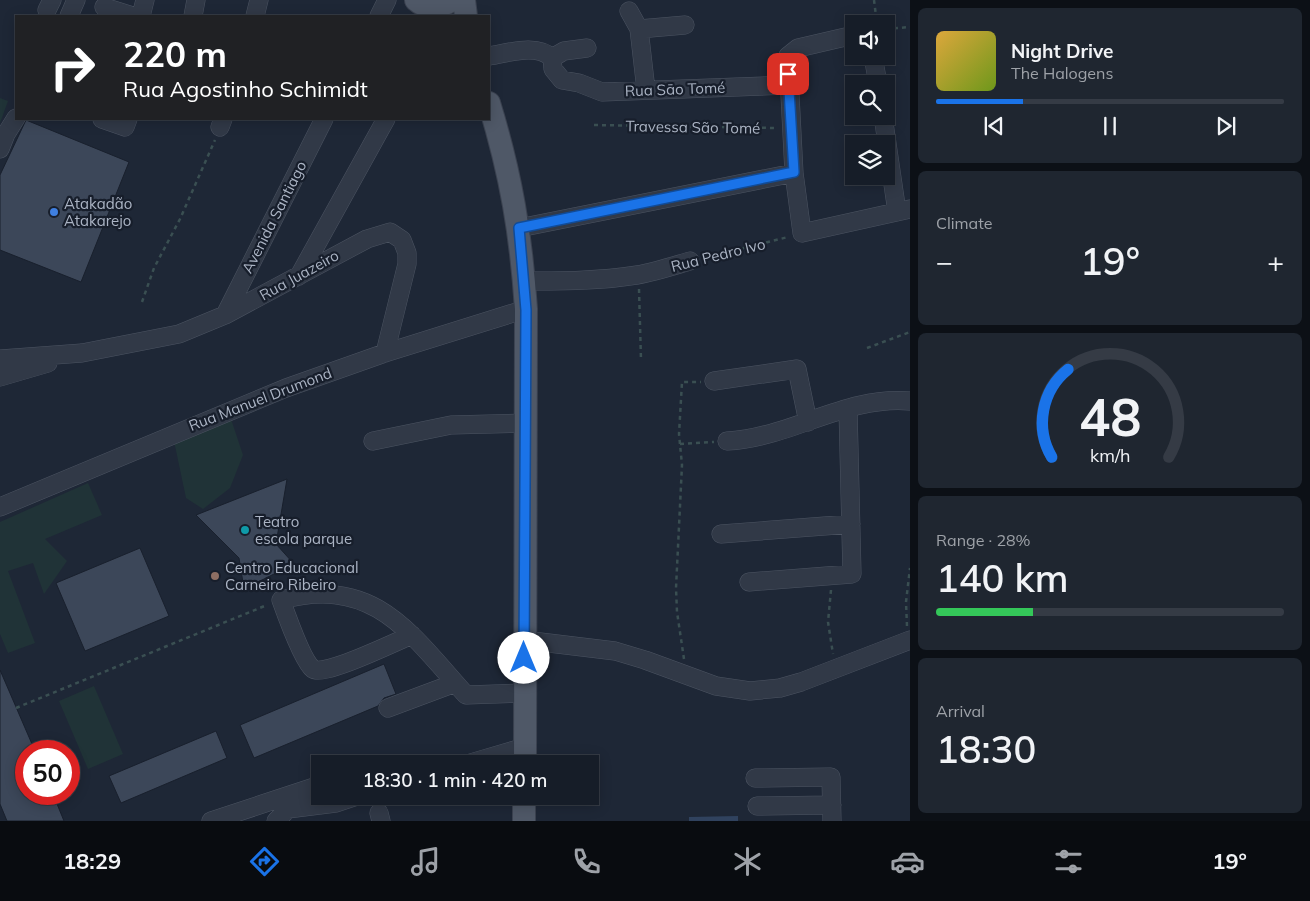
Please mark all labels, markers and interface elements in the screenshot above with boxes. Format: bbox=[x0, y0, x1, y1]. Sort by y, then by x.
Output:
map controls bbox=[845, 15, 895, 185]
button: sound bbox=[845, 15, 895, 65]
text: 220 m bbox=[123, 32, 227, 76]
icon: right bbox=[40, 35, 105, 100]
text: Night Drive bbox=[1011, 39, 1113, 63]
pin bbox=[767, 53, 809, 95]
icon: arrive bbox=[774, 60, 802, 88]
text: The Halogens bbox=[1011, 63, 1113, 83]
text: Rua Agostinho Schimidt bbox=[123, 75, 368, 103]
button: search bbox=[845, 75, 895, 125]
street label: Rua Sāo Tomé bbox=[624, 78, 726, 100]
icon: previous bbox=[980, 112, 1008, 140]
icon: pause bbox=[1096, 112, 1124, 140]
icon: next bbox=[1212, 112, 1240, 140]
street label: Travessa São Tomé bbox=[626, 116, 760, 138]
button: layers bbox=[845, 135, 895, 185]
street label: Avenida Santiago bbox=[238, 158, 310, 276]
place label: Atakadão Atakarejo bbox=[64, 194, 132, 230]
marker: Atakadão Atakarejo bbox=[48, 206, 60, 218]
text: Climate bbox=[936, 213, 992, 233]
street label: Rua Pedro Ivo bbox=[669, 234, 767, 276]
text: 19° bbox=[1080, 237, 1140, 285]
text: − bbox=[936, 244, 953, 279]
text: + bbox=[1267, 244, 1284, 279]
street label: Rua Juazeiro bbox=[256, 245, 342, 305]
street label: Rua Manuel Drumond bbox=[186, 363, 334, 435]
text: 48 bbox=[1079, 384, 1141, 449]
text: km/h bbox=[1090, 444, 1130, 466]
place label: Teatro escola parque bbox=[255, 512, 352, 548]
marker: Teatro escola parque bbox=[239, 524, 251, 536]
text: Range · 28% bbox=[936, 530, 1031, 550]
text: 140 km bbox=[936, 554, 1069, 602]
place label: Centro Educacional Carneiro Ribeiro bbox=[225, 558, 358, 594]
marker: Centro Educacional Carneiro Ribeiro bbox=[209, 570, 221, 582]
position arrow bbox=[497, 631, 549, 683]
text: Arrival bbox=[936, 701, 985, 721]
text: 18:30 bbox=[936, 725, 1036, 773]
speed limit sign: 50 bbox=[15, 740, 80, 805]
text: 18:30 · 1 min · 420 m bbox=[362, 768, 548, 792]
icon: directions bbox=[247, 844, 282, 879]
icon: music bbox=[408, 844, 443, 879]
icon: phone bbox=[569, 844, 604, 879]
icon: climate bbox=[730, 844, 765, 879]
icon: car bbox=[890, 844, 925, 879]
icon: filters bbox=[1051, 844, 1086, 879]
text: 18:29 bbox=[63, 847, 121, 875]
text: 19° bbox=[1212, 847, 1247, 875]

